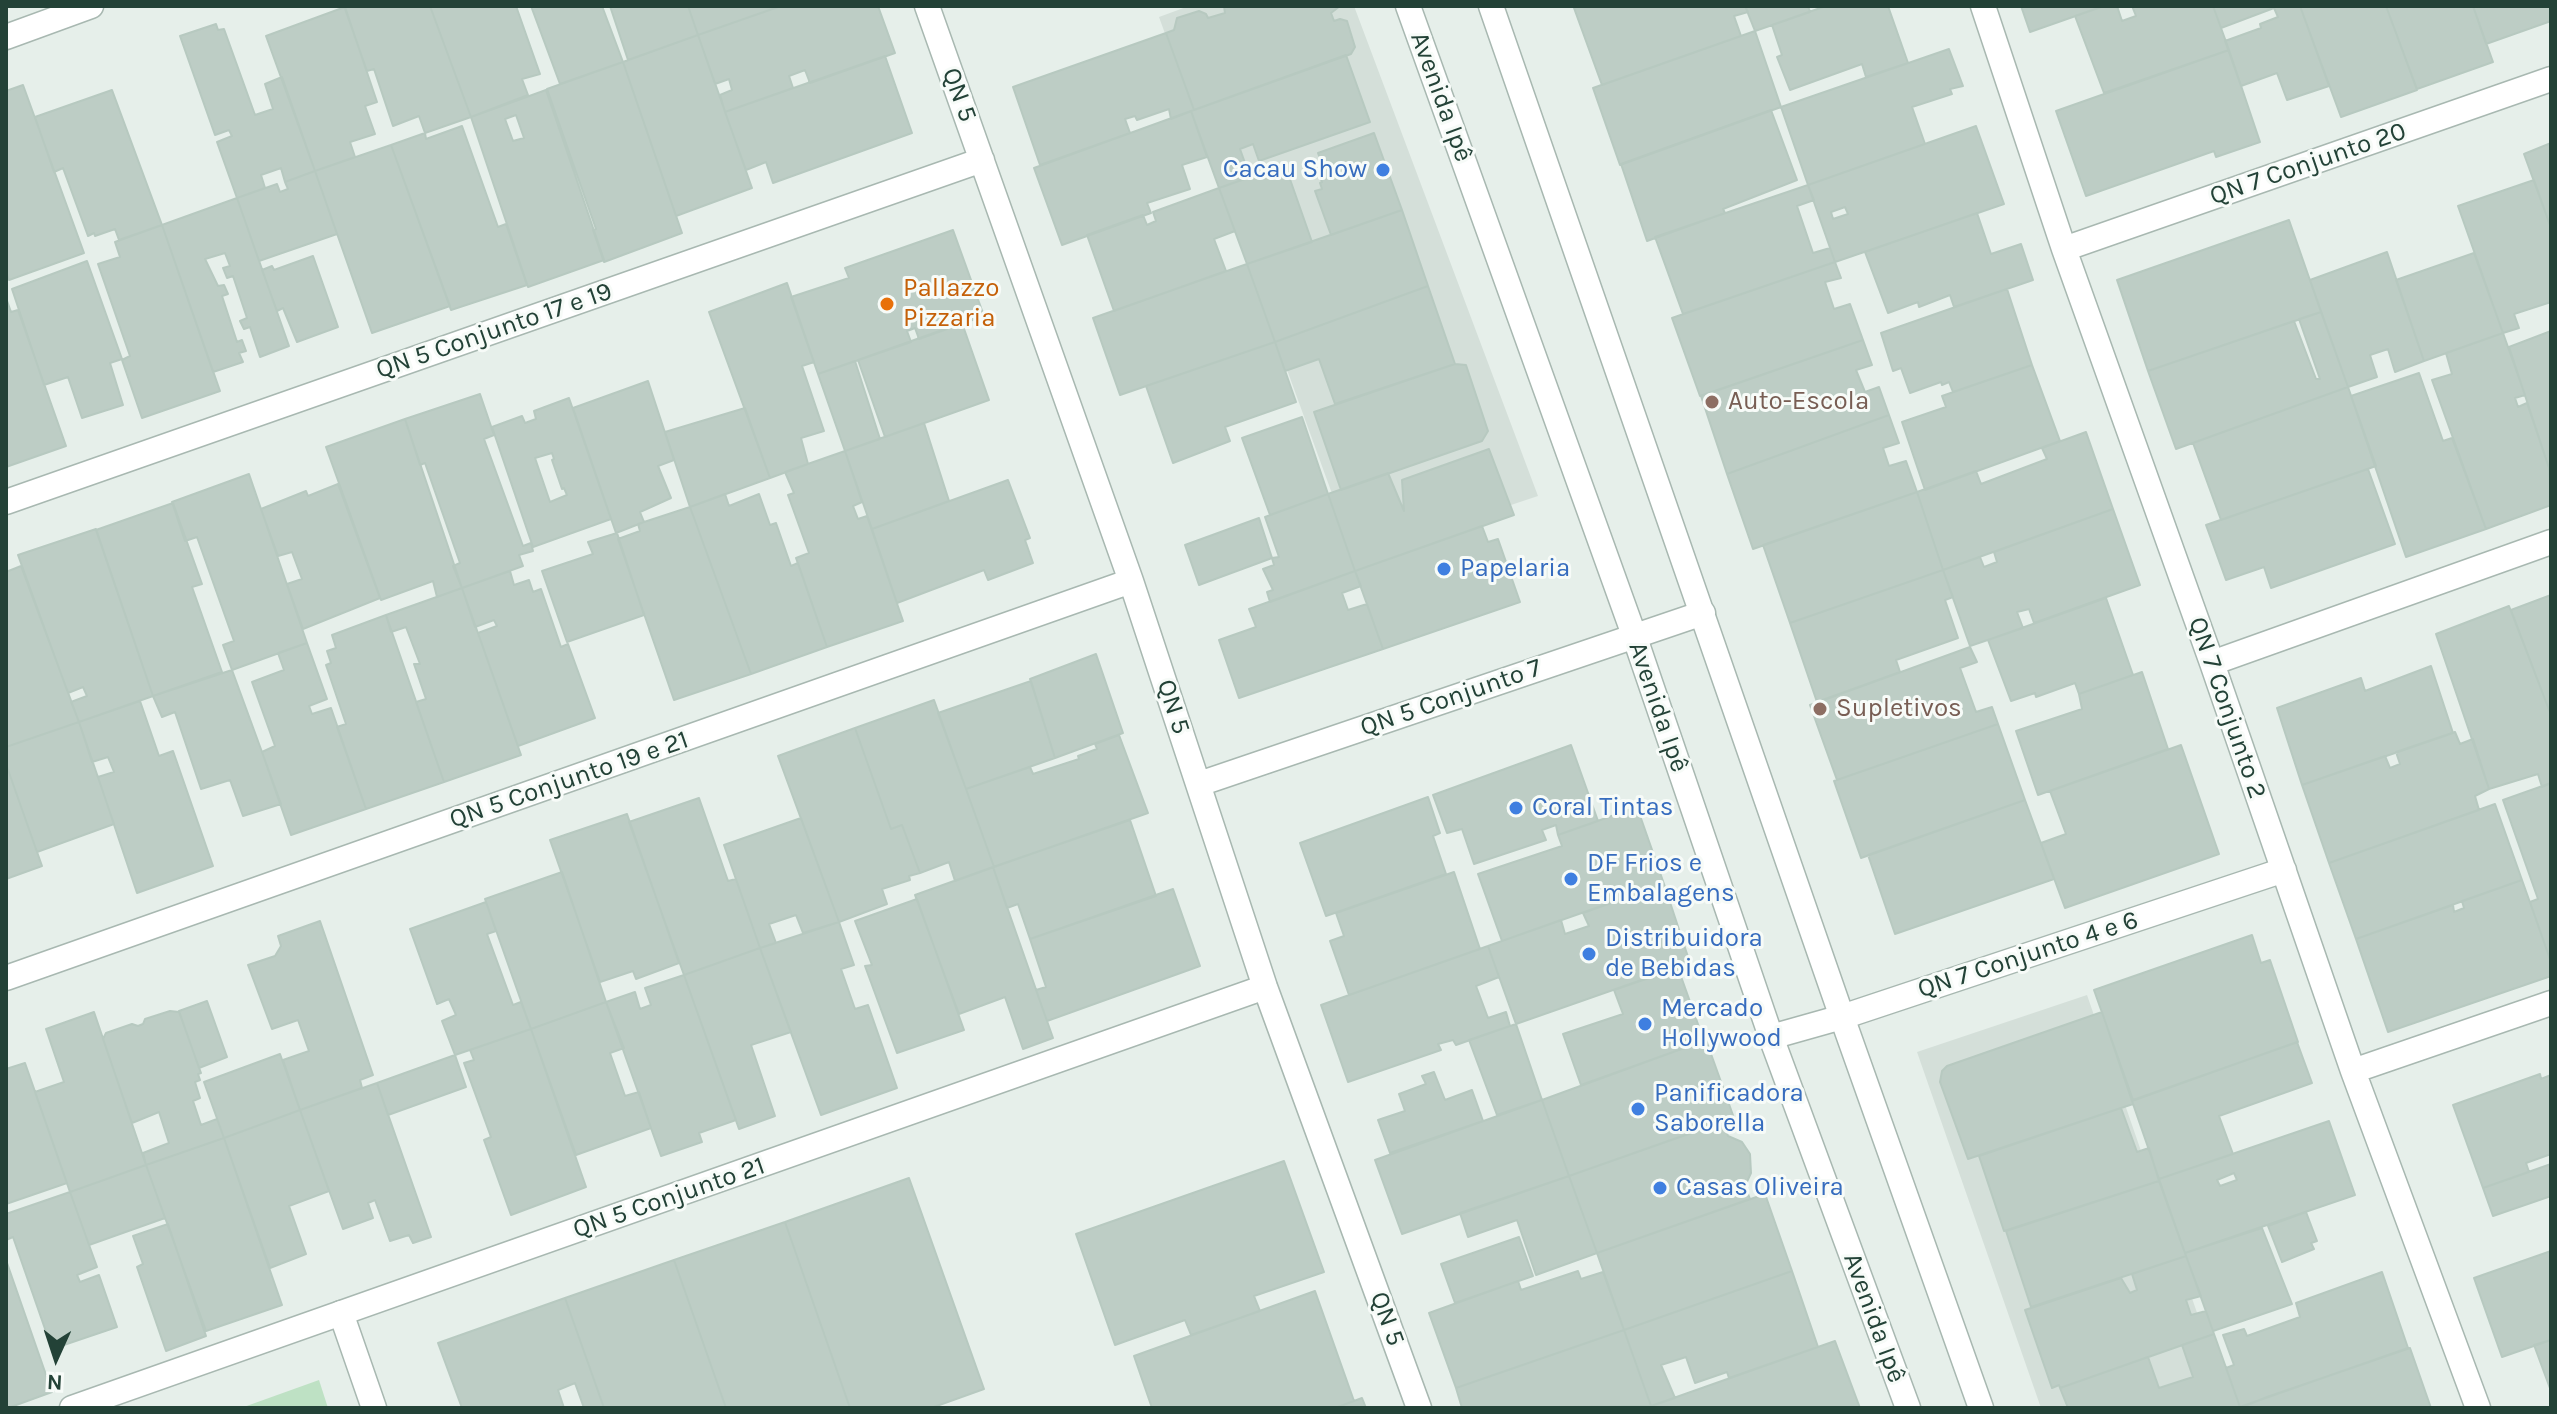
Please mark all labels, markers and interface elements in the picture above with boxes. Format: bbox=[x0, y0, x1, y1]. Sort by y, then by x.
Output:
street label: Avenida Ipê bbox=[1403, 28, 1479, 166]
street label: QN 5 bbox=[935, 64, 983, 126]
street label: QN 7 Conjunto 20 bbox=[2206, 116, 2410, 212]
place label: Cacau Show bbox=[1223, 154, 1367, 186]
marker: Cacau Show bbox=[1374, 161, 1392, 179]
place label: Pallazzo Pizzaria bbox=[903, 273, 999, 334]
street label: QN 5 Conjunto 17 e 19 bbox=[372, 276, 616, 386]
marker: Pallazzo Pizzaria bbox=[878, 295, 896, 313]
place label: Auto-Escola bbox=[1728, 386, 1869, 418]
marker: Auto-Escola bbox=[1703, 393, 1721, 411]
place label: Papelaria bbox=[1460, 553, 1570, 585]
marker: Papelaria bbox=[1435, 560, 1453, 578]
street label: QN 7 Conjunto 2 bbox=[2181, 613, 2273, 803]
street label: Avenida Ipê bbox=[1621, 638, 1695, 776]
street label: QN 5 Conjunto 7 bbox=[1356, 652, 1546, 744]
street label: QN 5 bbox=[1150, 676, 1196, 738]
place label: Supletivos bbox=[1836, 693, 1962, 725]
marker: Supletivos bbox=[1811, 700, 1829, 718]
street label: QN 5 Conjunto 19 e 21 bbox=[446, 724, 692, 836]
place label: Coral Tintas bbox=[1532, 792, 1674, 824]
marker: Coral Tintas bbox=[1507, 799, 1525, 817]
place label: DF Frios e Embalagens bbox=[1587, 848, 1735, 910]
marker: DF Frios e Embalagens bbox=[1562, 870, 1580, 888]
street label: QN 7 Conjunto 4 e 6 bbox=[1914, 905, 2142, 1005]
place label: Distribuidora de Bebidas bbox=[1605, 923, 1763, 984]
marker: Distribuidora de Bebidas bbox=[1580, 945, 1598, 963]
place label: Mercado Hollywood bbox=[1661, 993, 1782, 1054]
marker: Mercado Hollywood bbox=[1636, 1015, 1654, 1033]
place label: Panificadora Saborella bbox=[1654, 1078, 1804, 1140]
marker: Panificadora Saborella bbox=[1629, 1100, 1647, 1118]
street label: QN 5 Conjunto 21 bbox=[569, 1151, 769, 1245]
place label: Casas Oliveira bbox=[1676, 1172, 1844, 1204]
marker: Casas Oliveira bbox=[1651, 1179, 1669, 1197]
street label: Avenida Ipê bbox=[1836, 1249, 1912, 1387]
street label: QN 5 bbox=[1363, 1288, 1411, 1350]
north arrow bbox=[16, 1318, 96, 1398]
text: N bbox=[46, 1369, 63, 1395]

